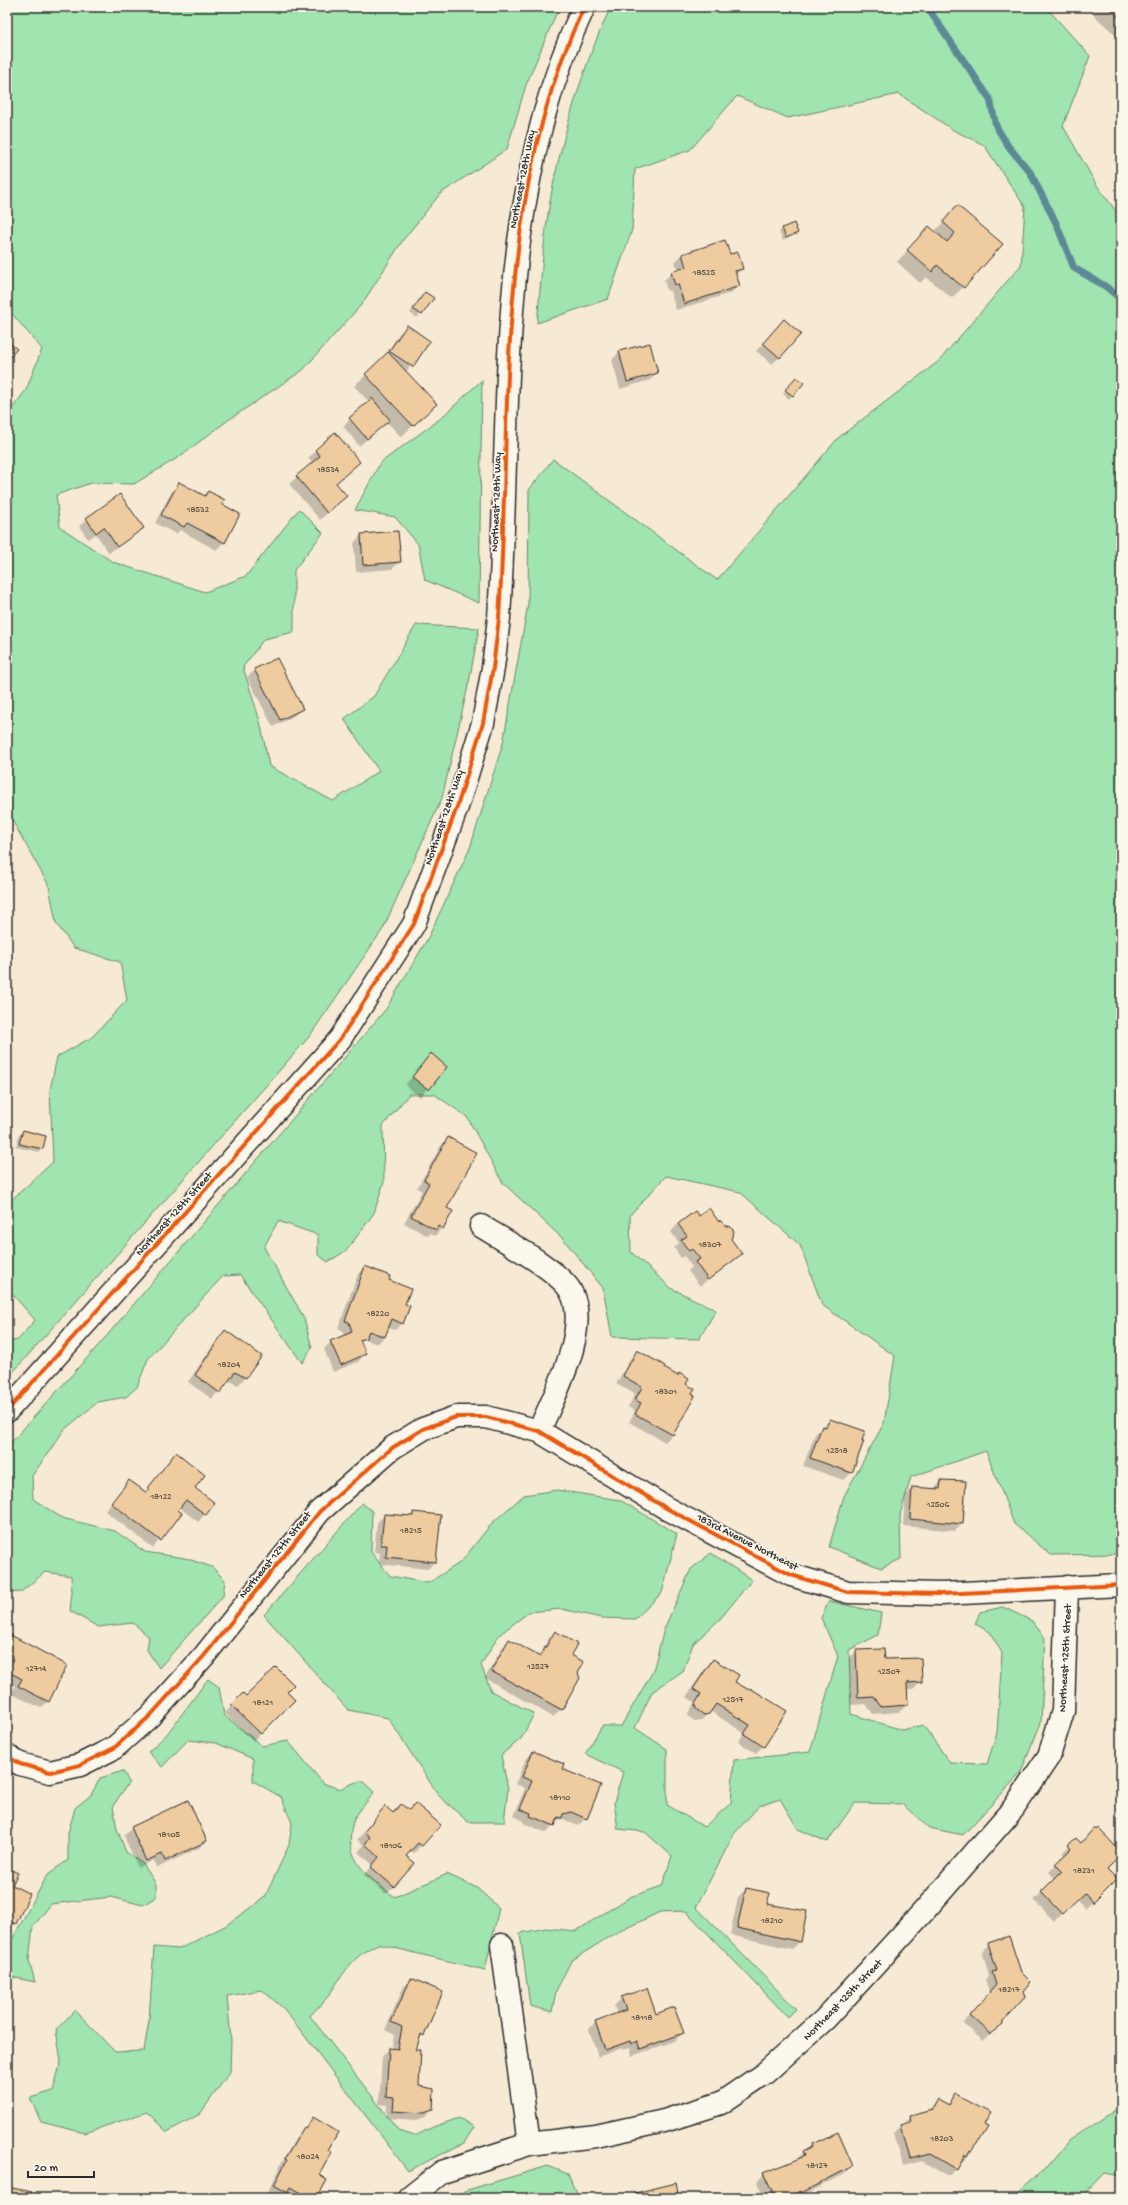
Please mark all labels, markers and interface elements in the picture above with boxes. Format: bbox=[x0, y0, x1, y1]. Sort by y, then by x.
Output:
street label: Northeast 128th Way bbox=[508, 129, 538, 230]
house number: 18525 bbox=[692, 268, 715, 279]
street label: Northeast 128th Way bbox=[489, 451, 505, 552]
house number: 18534 bbox=[316, 465, 340, 476]
house number: 18532 bbox=[186, 505, 210, 516]
street label: Northeast 128th Way bbox=[423, 768, 467, 867]
street label: Northeast 128th Street bbox=[134, 1169, 216, 1259]
house number: 18307 bbox=[697, 1240, 722, 1251]
house number: 18220 bbox=[366, 1309, 389, 1320]
house number: 18204 bbox=[217, 1360, 241, 1371]
house number: 18301 bbox=[654, 1387, 677, 1398]
house number: 12518 bbox=[825, 1446, 848, 1457]
house number: 18122 bbox=[149, 1492, 172, 1503]
house number: 12506 bbox=[926, 1500, 950, 1511]
street label: Northeast 127th Street bbox=[237, 1508, 315, 1601]
street label: 183rd Avenue Northeast bbox=[693, 1511, 801, 1574]
house number: 18215 bbox=[399, 1526, 422, 1537]
street label: Northeast 125th Street bbox=[1057, 1602, 1075, 1712]
house number: 12527 bbox=[526, 1662, 549, 1673]
house number: 12714 bbox=[25, 1664, 47, 1675]
house number: 12507 bbox=[877, 1667, 901, 1678]
house number: 12517 bbox=[721, 1695, 744, 1706]
house number: 18121 bbox=[252, 1698, 273, 1709]
house number: 18110 bbox=[549, 1793, 570, 1804]
house number: 18105 bbox=[157, 1830, 180, 1841]
house number: 18106 bbox=[379, 1841, 402, 1852]
house number: 18231 bbox=[1072, 1866, 1095, 1877]
house number: 18210 bbox=[760, 1916, 783, 1927]
street label: Northeast 125th Street bbox=[802, 1956, 886, 2043]
house number: 18217 bbox=[997, 1985, 1020, 1996]
house number: 18118 bbox=[631, 2013, 652, 2024]
house number: 18203 bbox=[930, 2134, 954, 2145]
house number: 18024 bbox=[296, 2152, 320, 2163]
scale bar bbox=[28, 2153, 94, 2179]
house number: 18127 bbox=[805, 2161, 828, 2172]
text: 20 m bbox=[34, 2162, 59, 2176]

